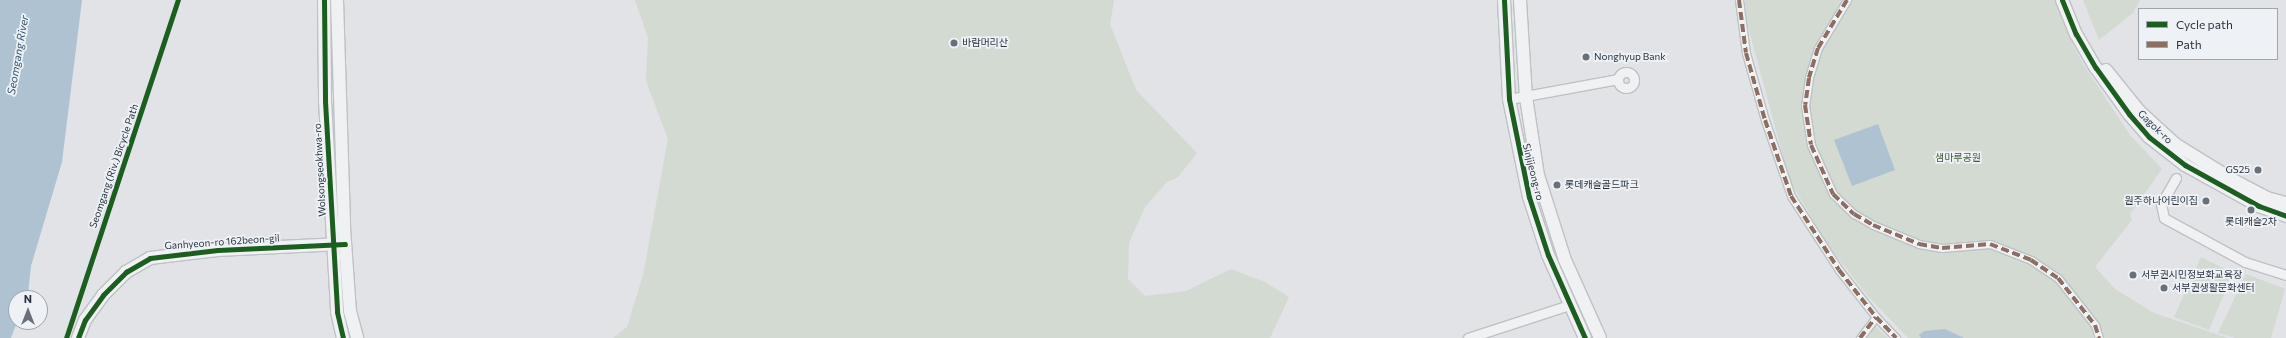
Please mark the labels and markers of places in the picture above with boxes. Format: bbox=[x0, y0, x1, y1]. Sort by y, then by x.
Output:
place label: 바람머리산 bbox=[962, 37, 1008, 49]
marker: 바람머리산 bbox=[949, 38, 959, 48]
place label: Nonghyup Bank bbox=[1594, 51, 1666, 63]
marker: Nonghyup Bank bbox=[1581, 52, 1591, 62]
place label: GS25 bbox=[2226, 164, 2250, 176]
marker: GS25 bbox=[2253, 165, 2263, 175]
place label: 롯데캐슬골드파크 bbox=[1565, 179, 1639, 191]
marker: 롯데캐슬골드파크 bbox=[1552, 180, 1562, 190]
place label: 원주하나어린이집 bbox=[2124, 195, 2198, 207]
marker: 원주하나어린이집 bbox=[2201, 196, 2211, 206]
marker: 롯데캐슬2차 bbox=[2246, 205, 2256, 215]
place label: 롯데캐슬2차 bbox=[2225, 216, 2277, 228]
place label: 서부권시민정보화교육장 bbox=[2141, 269, 2242, 281]
marker: 서부권시민정보화교육장 bbox=[2128, 270, 2138, 280]
place label: 서부권생활문화센터 bbox=[2172, 282, 2255, 294]
marker: 서부권생활문화센터 bbox=[2159, 283, 2169, 293]

